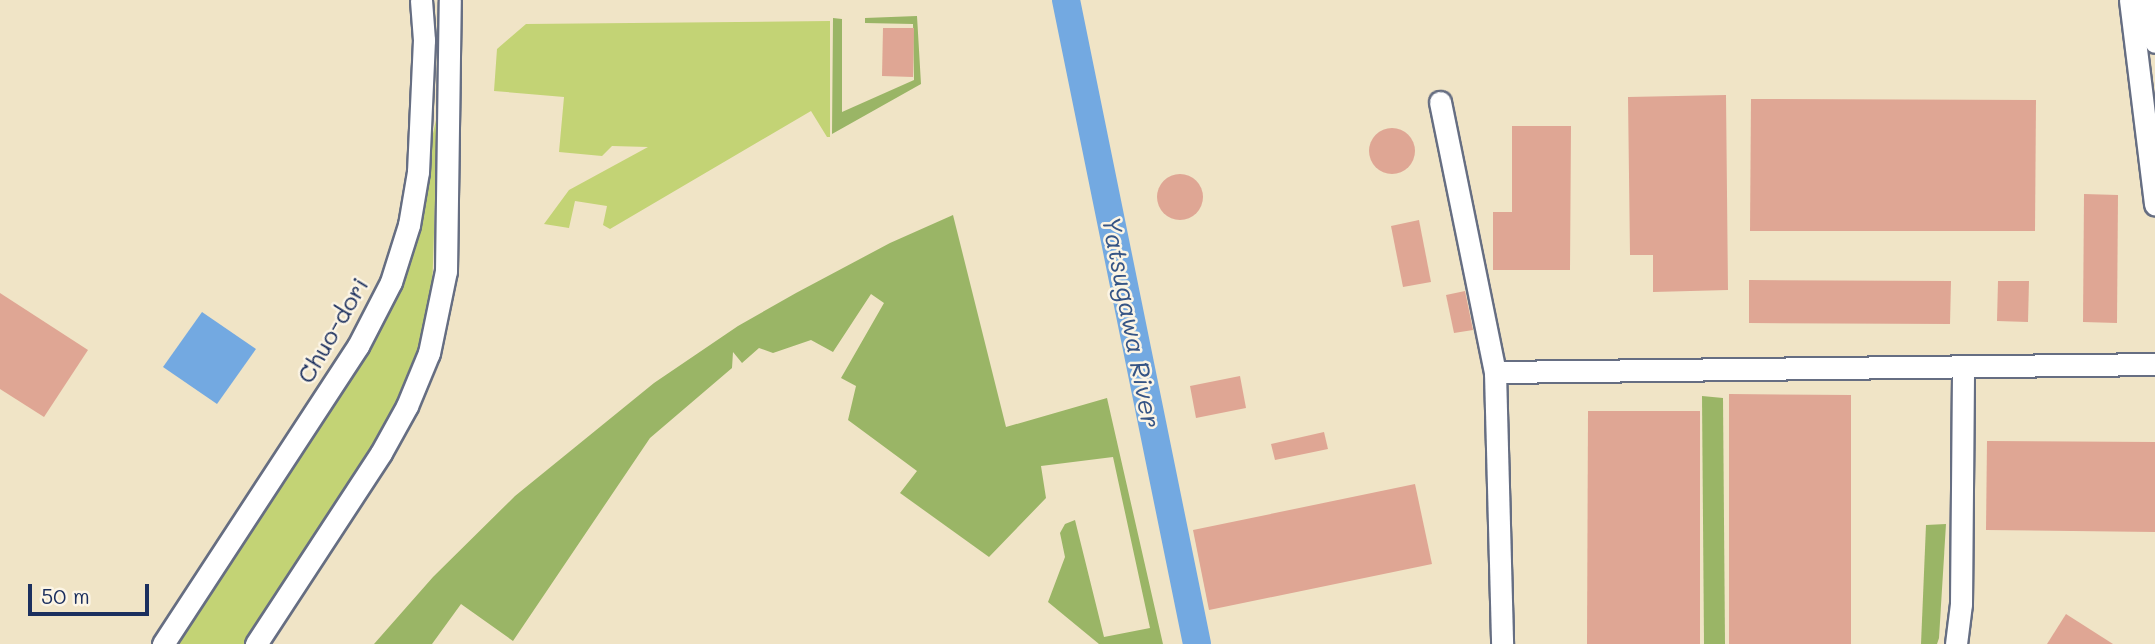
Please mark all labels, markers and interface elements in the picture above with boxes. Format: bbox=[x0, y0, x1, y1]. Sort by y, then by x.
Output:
water label: Yatsugawa River bbox=[1095, 213, 1167, 431]
street label: Chuo-dori bbox=[290, 272, 374, 388]
scale bar bbox=[32, 570, 152, 614]
text: 50 m bbox=[41, 582, 90, 609]

